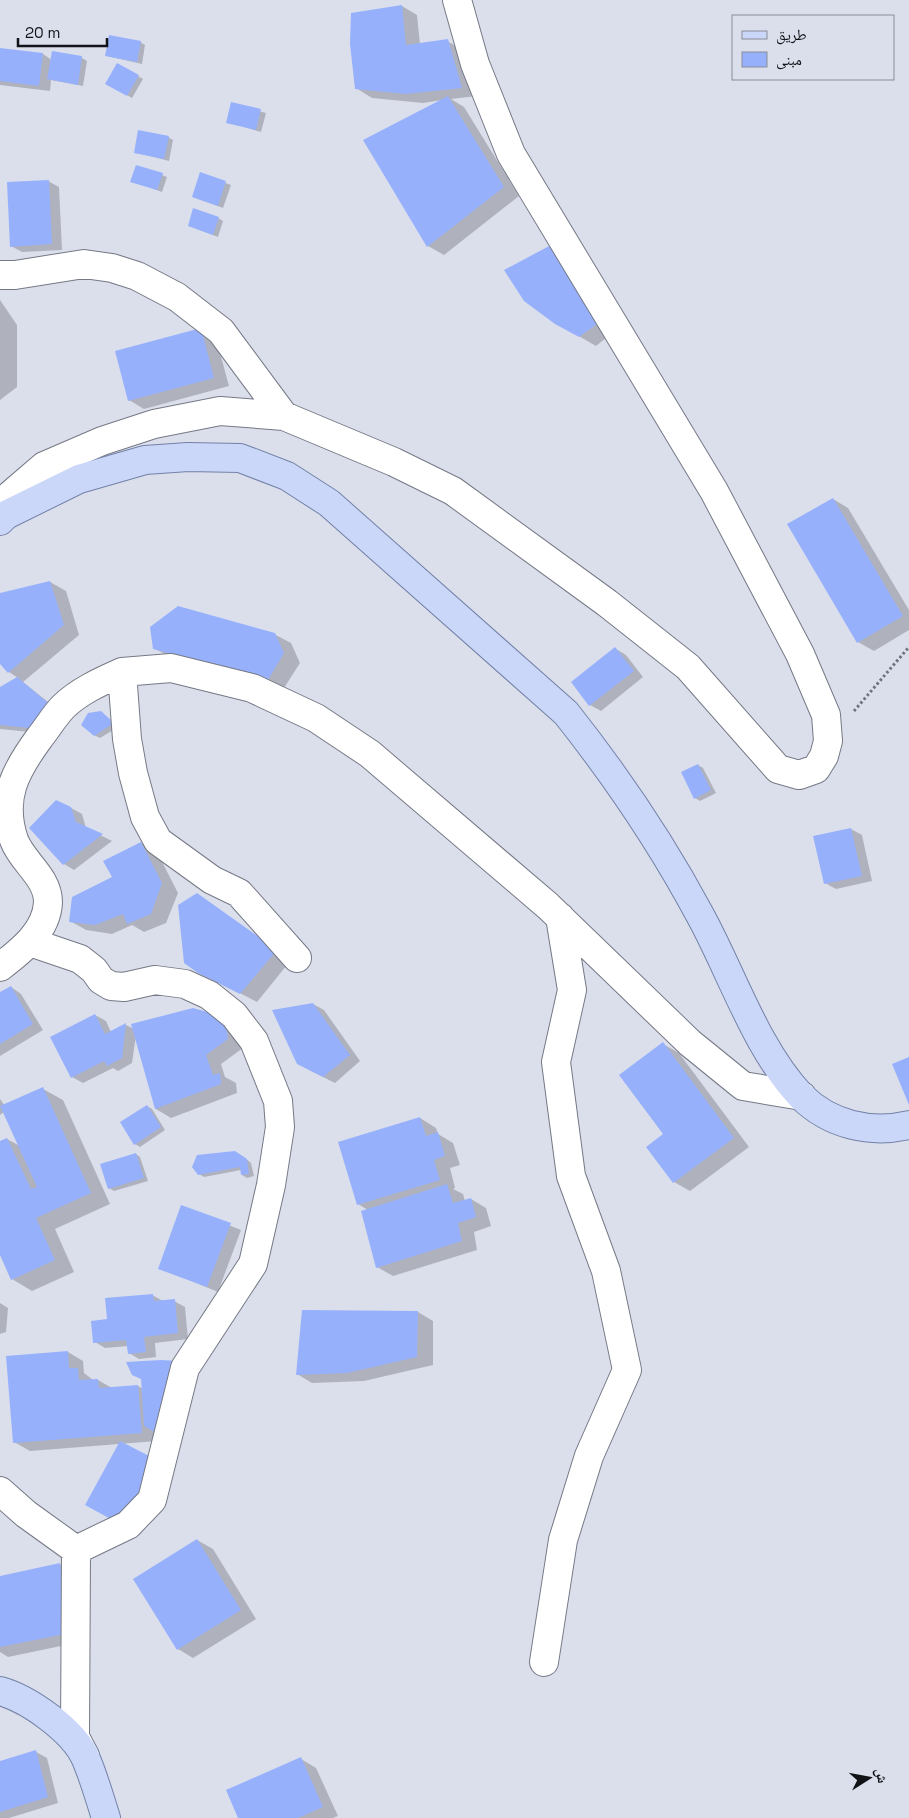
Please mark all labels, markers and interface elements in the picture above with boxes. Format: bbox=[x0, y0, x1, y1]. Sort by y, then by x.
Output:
scale bar bbox=[18, 15, 106, 47]
legend bbox=[732, 15, 894, 80]
text: 20 m bbox=[25, 23, 60, 42]
text: طريق bbox=[776, 25, 807, 45]
text: مبنى bbox=[776, 50, 802, 70]
north arrow bbox=[844, 1753, 894, 1803]
text: ش bbox=[872, 1767, 892, 1785]

